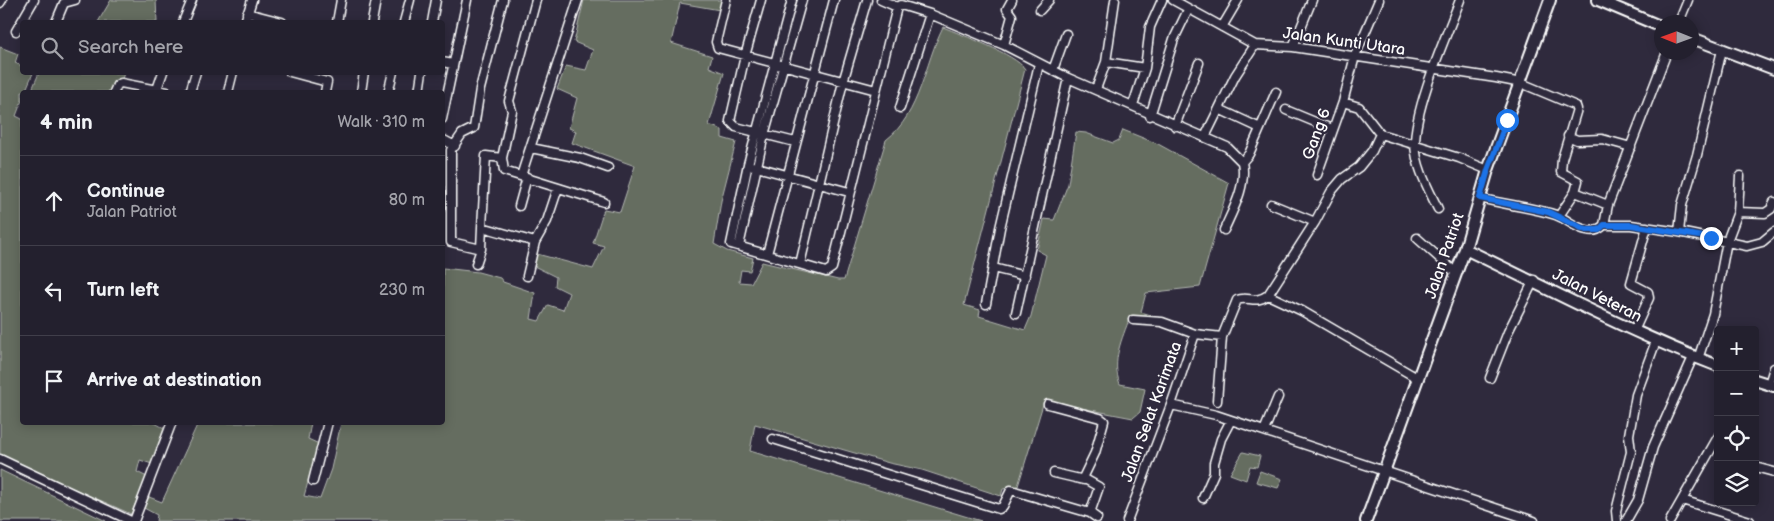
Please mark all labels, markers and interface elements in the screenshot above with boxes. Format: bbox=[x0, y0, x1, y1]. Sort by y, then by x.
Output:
north arrow bbox=[1654, 15, 1699, 60]
search box bbox=[20, 20, 445, 75]
street label: Jalan Kunti Utara bbox=[1281, 24, 1407, 60]
icon: search bbox=[38, 34, 66, 62]
text: Search here bbox=[78, 36, 183, 59]
street label: Gang 6 bbox=[1299, 105, 1335, 162]
route start bbox=[1496, 109, 1519, 132]
text: 4 min bbox=[40, 110, 93, 135]
text: Walk · 310 m bbox=[337, 113, 425, 132]
text: Continue bbox=[87, 180, 165, 203]
icon: ahead bbox=[40, 187, 68, 215]
text: 80 m bbox=[389, 191, 425, 210]
text: Jalan Patriot bbox=[87, 203, 177, 222]
street label: Jalan Patriot bbox=[1421, 210, 1469, 301]
route end bbox=[1700, 227, 1723, 250]
street label: Jalan Veteran bbox=[1549, 265, 1645, 327]
icon: left bbox=[40, 277, 68, 305]
text: Turn left bbox=[87, 279, 159, 302]
text: 230 m bbox=[379, 281, 425, 300]
map controls bbox=[1714, 326, 1759, 506]
button: + bbox=[1714, 326, 1759, 371]
street label: Jalan Selat Karimata bbox=[1118, 339, 1186, 485]
icon: arrive bbox=[40, 367, 68, 395]
text: Arrive at destination bbox=[87, 369, 262, 392]
button: − bbox=[1714, 371, 1759, 416]
button: locate bbox=[1714, 416, 1759, 461]
button: layers bbox=[1714, 461, 1759, 506]

